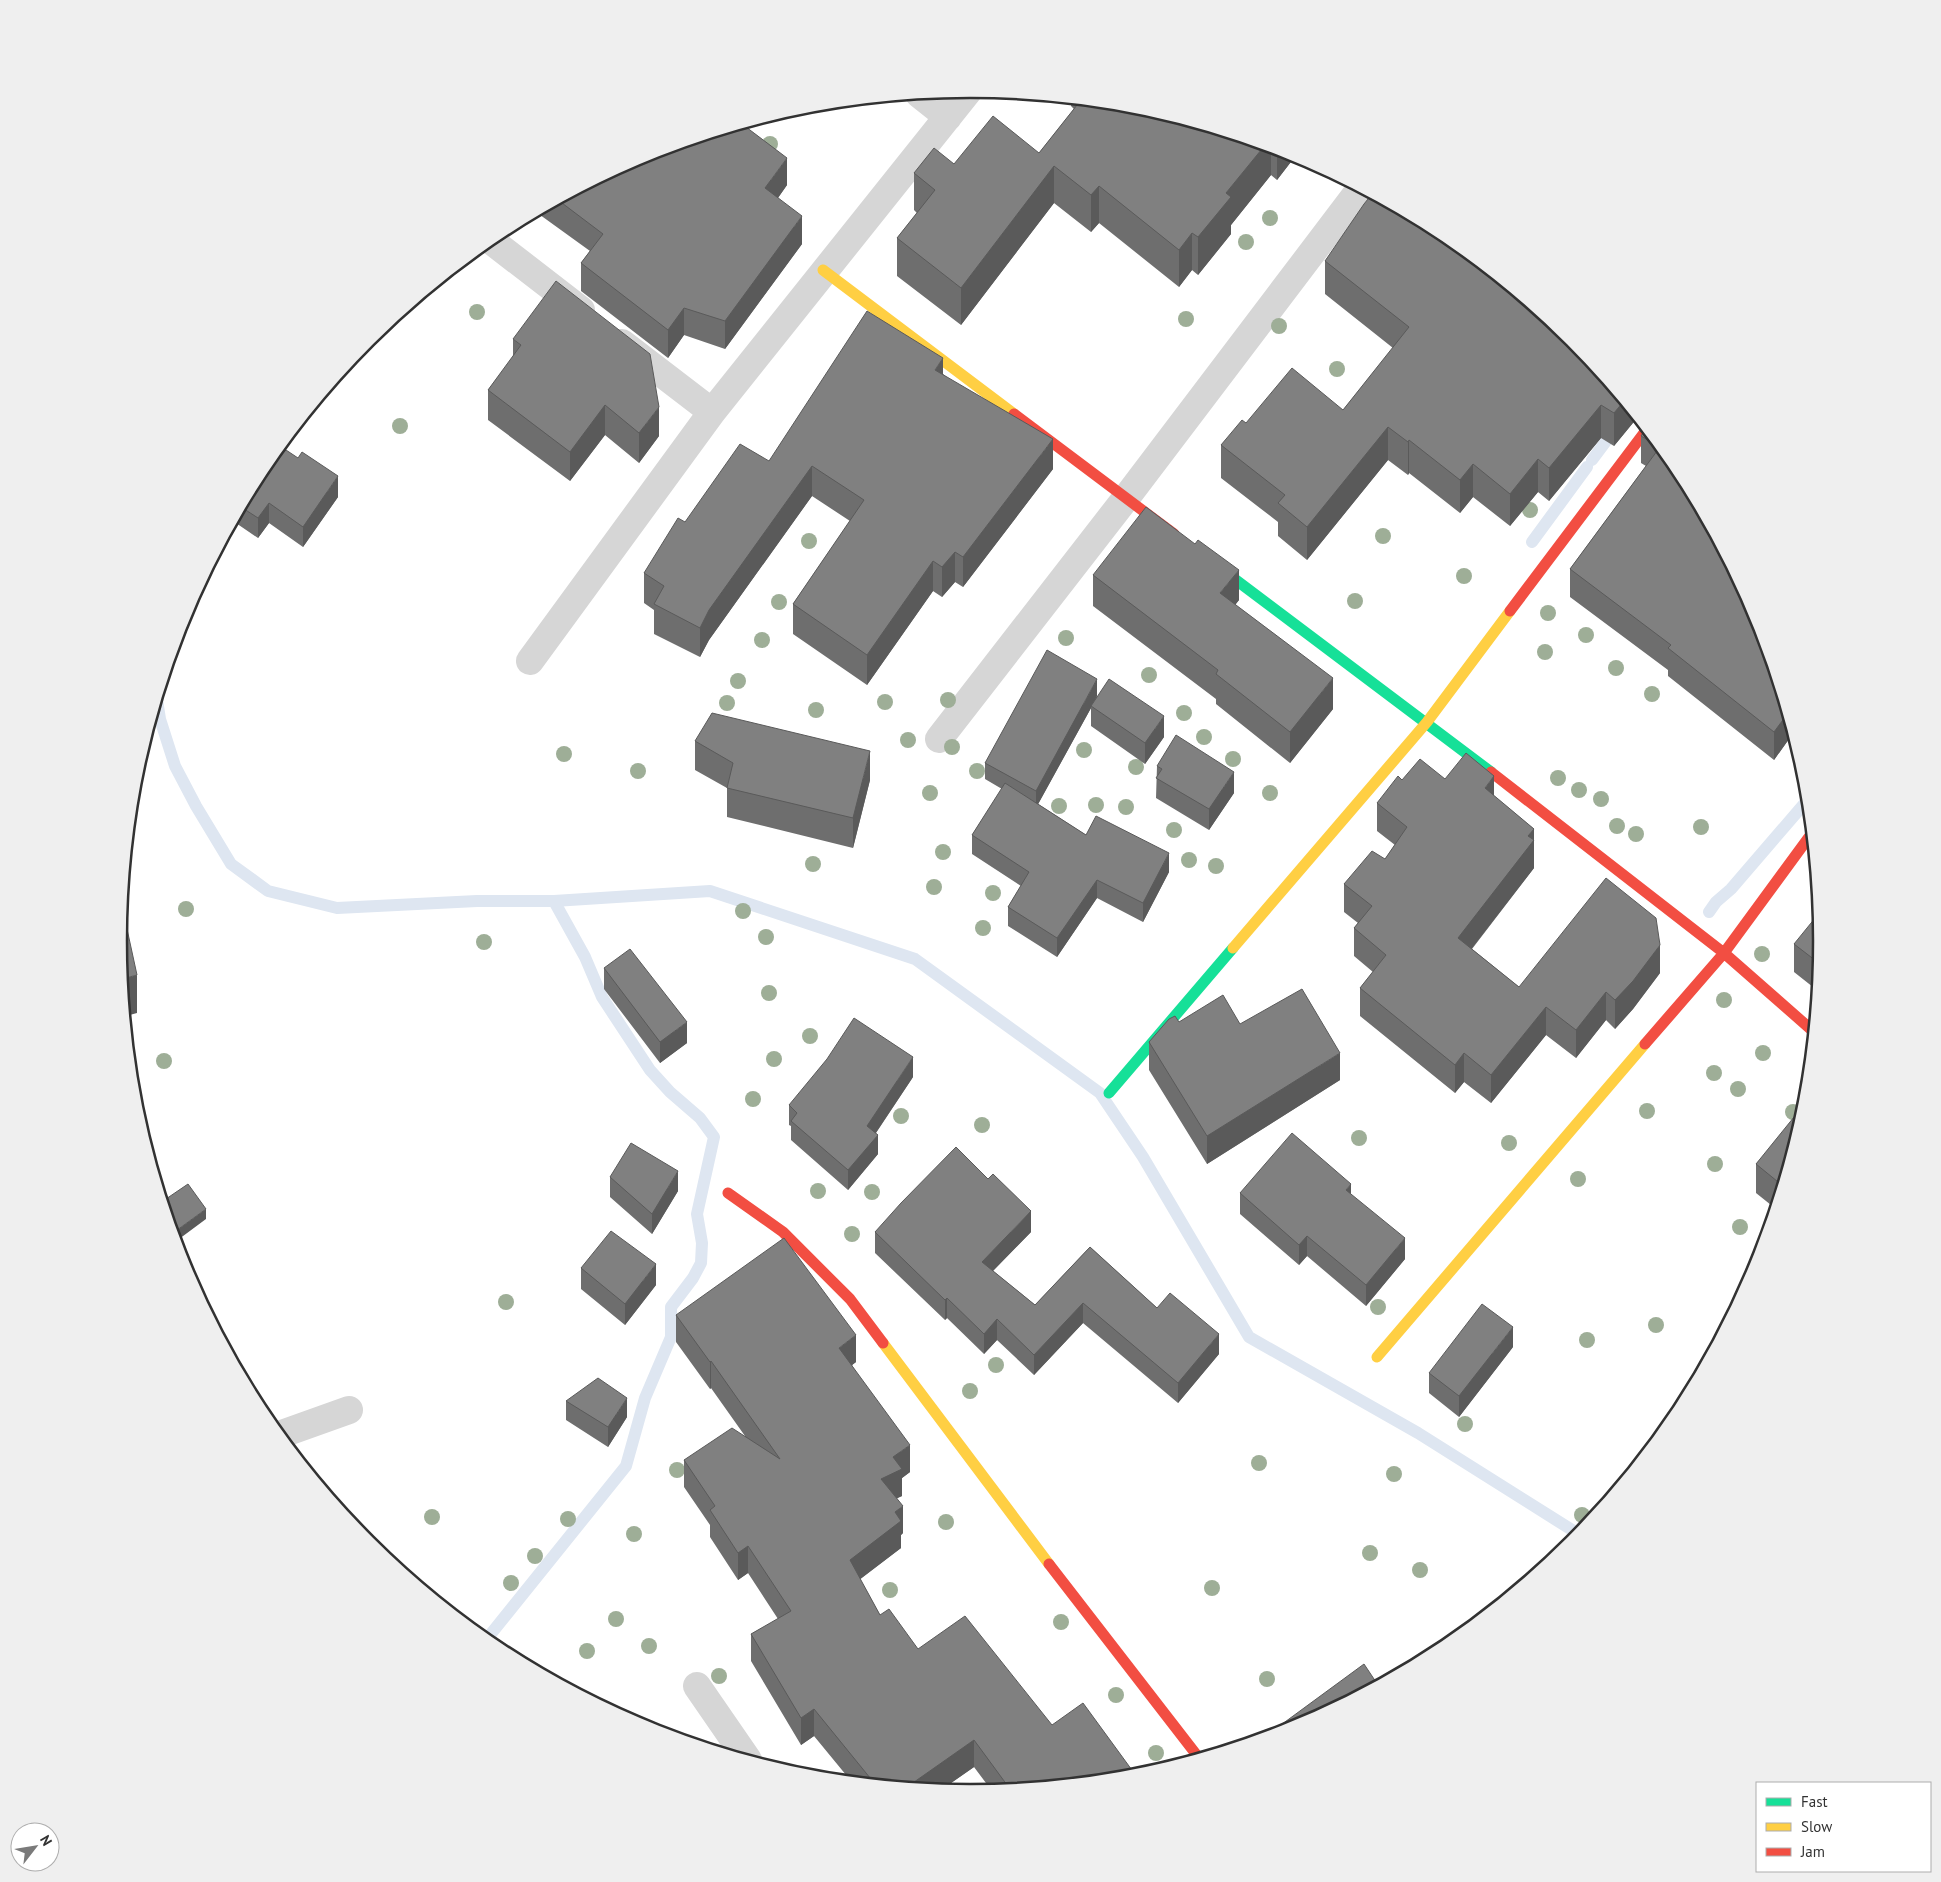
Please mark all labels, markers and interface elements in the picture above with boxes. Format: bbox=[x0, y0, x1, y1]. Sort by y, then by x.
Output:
legend bbox=[1756, 1782, 1931, 1872]
text: Fast bbox=[1801, 1792, 1828, 1811]
text: Slow bbox=[1801, 1817, 1832, 1836]
north arrow bbox=[10, 1822, 60, 1872]
text: N bbox=[36, 1832, 56, 1849]
text: Jam bbox=[1800, 1842, 1825, 1861]

